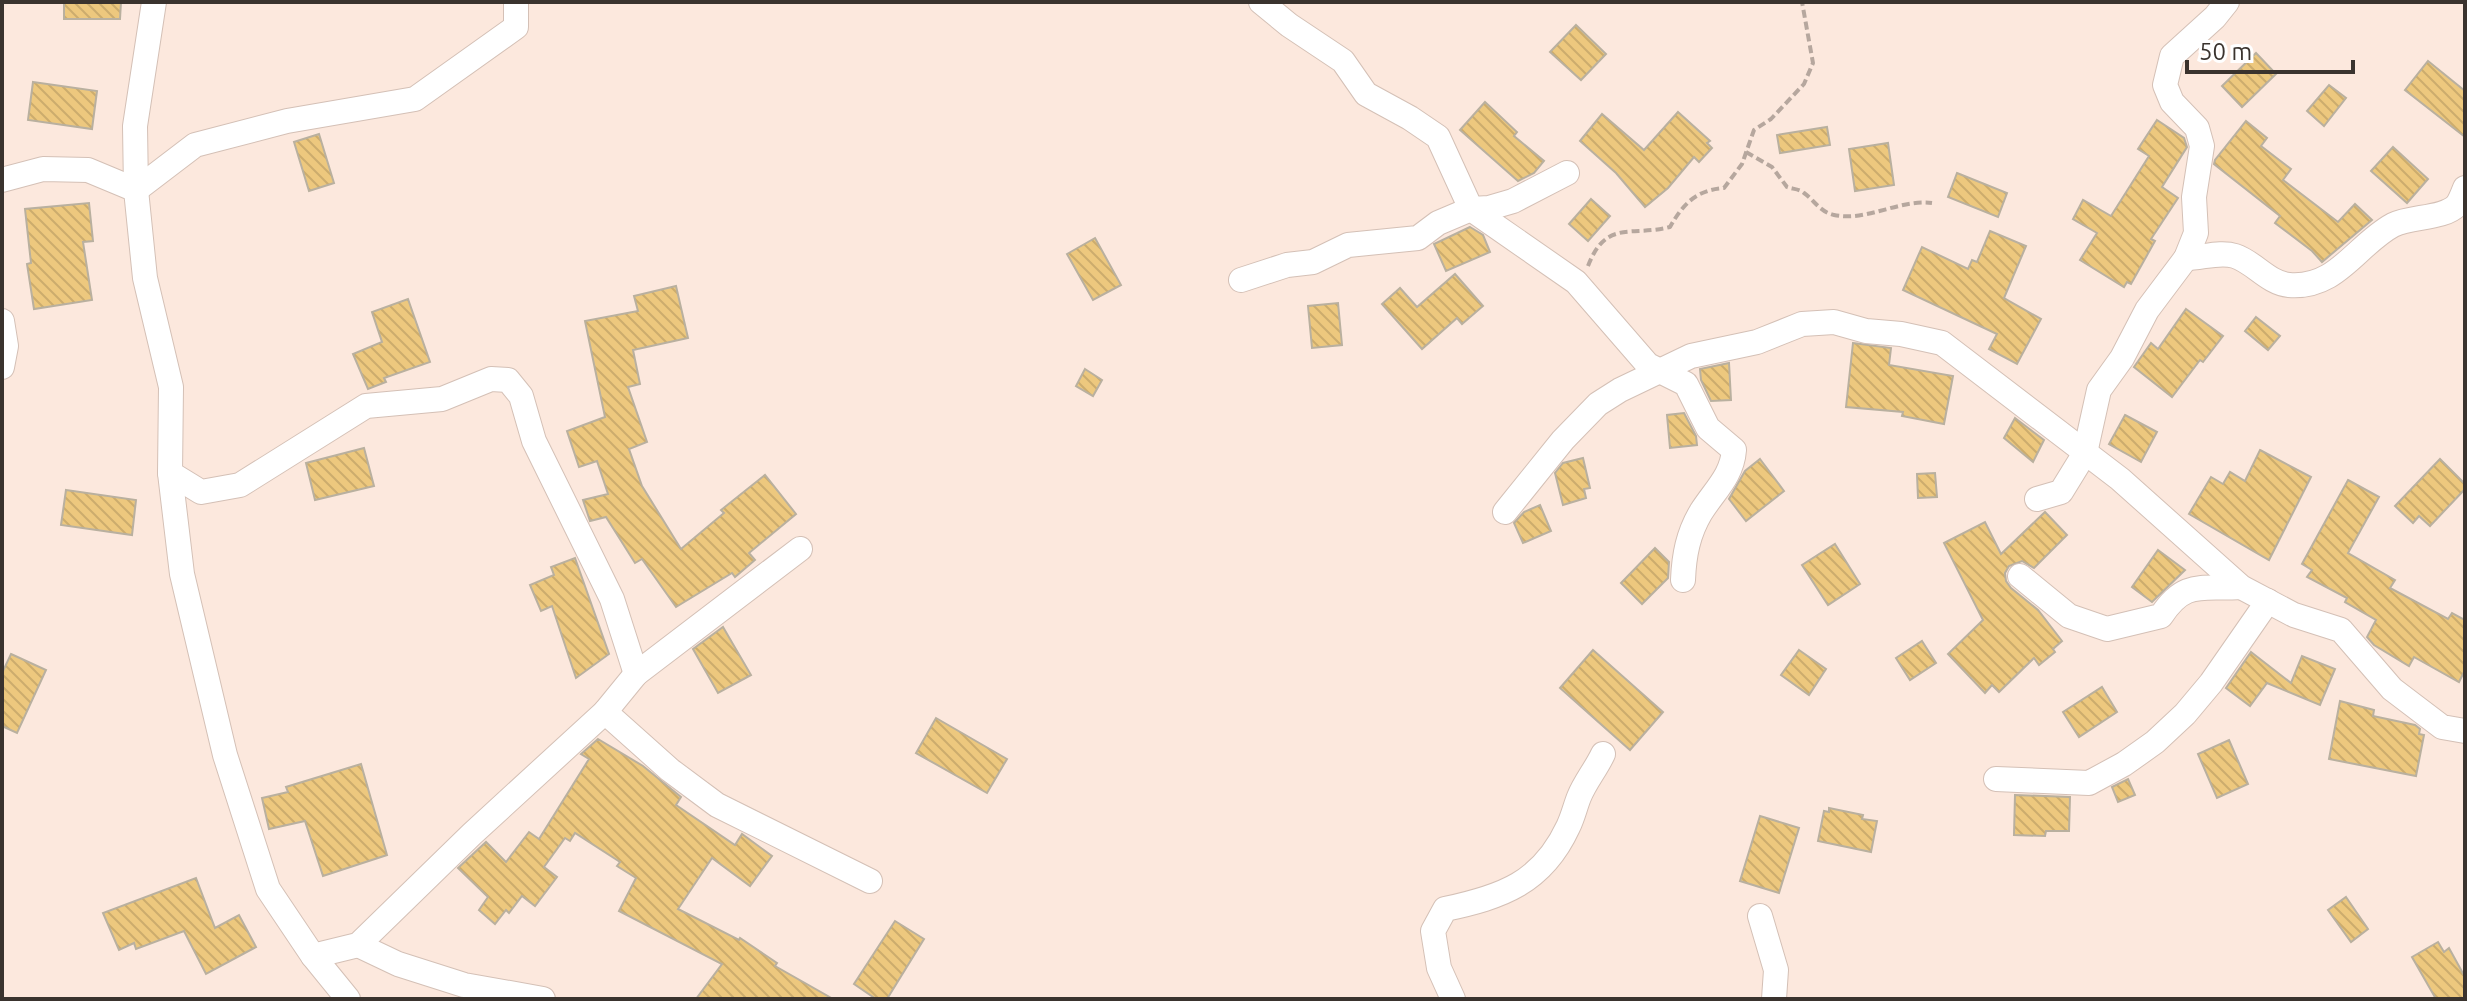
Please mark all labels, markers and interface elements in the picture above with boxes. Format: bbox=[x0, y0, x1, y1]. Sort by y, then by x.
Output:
scale bar bbox=[2187, 24, 2353, 74]
text: 50 m bbox=[2199, 38, 2252, 65]

